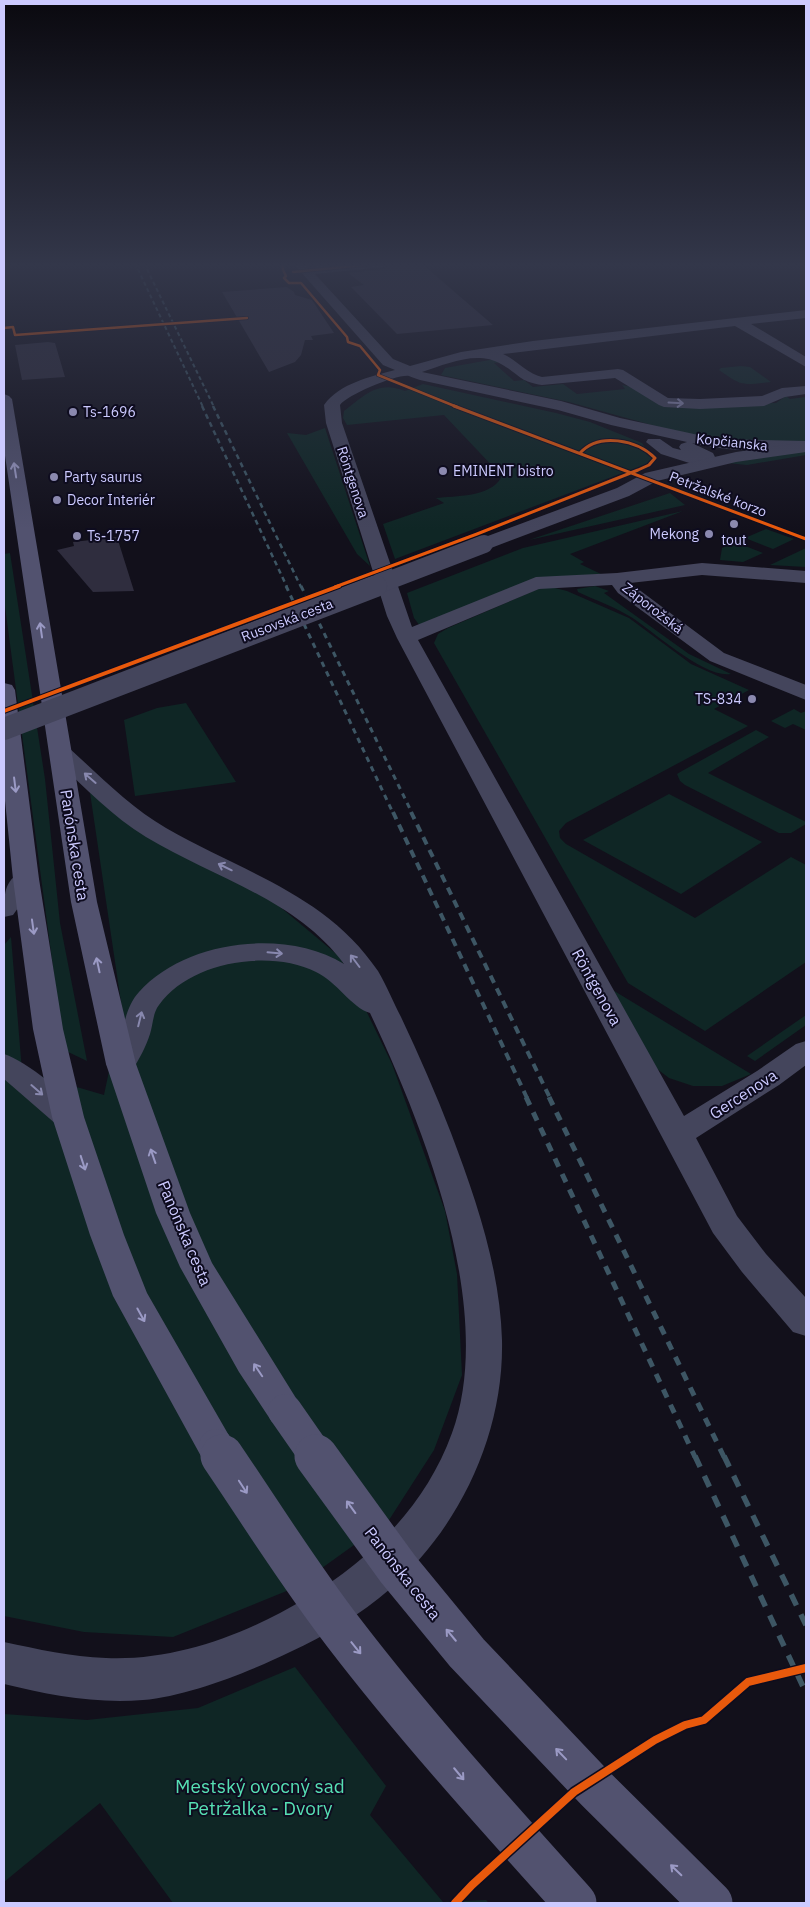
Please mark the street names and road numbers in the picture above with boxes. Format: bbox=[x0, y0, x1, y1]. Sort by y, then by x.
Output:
street label: Kopčianska bbox=[695, 429, 769, 455]
street label: Röntgenova bbox=[333, 444, 373, 521]
street label: Petržalské korzo bbox=[667, 467, 769, 521]
street label: Záporožská bbox=[619, 579, 688, 638]
street label: Rusovská cesta bbox=[238, 594, 336, 646]
street label: Panónska cesta bbox=[56, 788, 94, 902]
street label: Röntgenova bbox=[568, 945, 627, 1029]
street label: Gercenova bbox=[705, 1064, 781, 1123]
street label: Panónska cesta bbox=[154, 1177, 216, 1289]
street label: Panónska cesta bbox=[361, 1523, 446, 1624]

